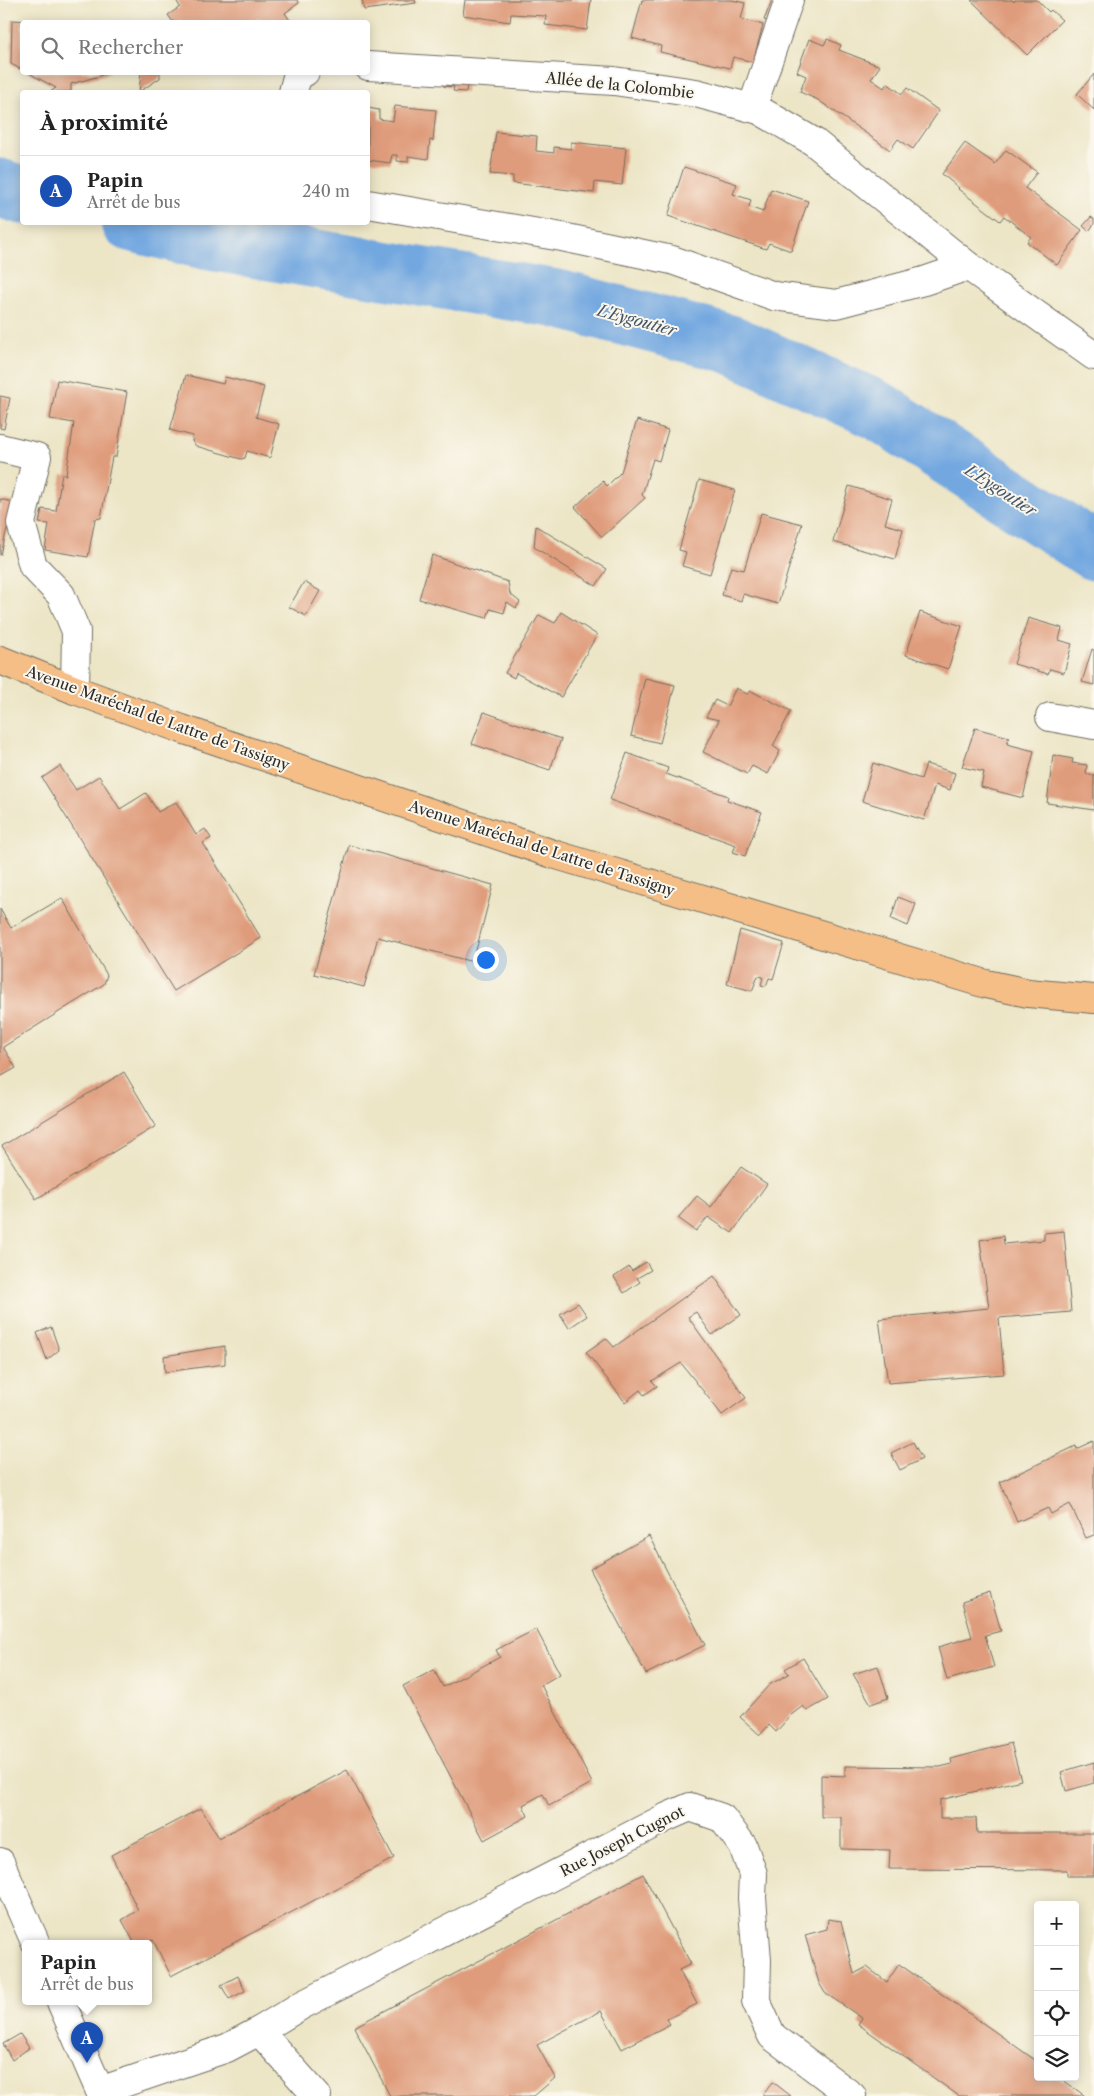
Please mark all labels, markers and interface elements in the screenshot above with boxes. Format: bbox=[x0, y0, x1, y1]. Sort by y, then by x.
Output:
search box bbox=[20, 20, 370, 75]
icon: search bbox=[38, 34, 66, 62]
text: Rechercher bbox=[78, 36, 183, 59]
street label: Allée de la Colombie bbox=[544, 68, 695, 102]
text: À proximité bbox=[40, 110, 168, 135]
text: Papin bbox=[87, 169, 143, 192]
text: A bbox=[50, 181, 62, 201]
text: 240 m bbox=[302, 181, 350, 201]
text: Arrêt de bus bbox=[87, 192, 180, 212]
water label: L'Eygoutier bbox=[593, 299, 680, 341]
water label: L'Eygoutier bbox=[960, 458, 1042, 521]
street label: Avenue Maréchal de Lattre de Tassigny bbox=[23, 661, 293, 775]
street label: Avenue Maréchal de Lattre de Tassigny bbox=[406, 796, 678, 900]
your location bbox=[473, 947, 499, 973]
street label: Rue Joseph Cugnot bbox=[557, 1801, 688, 1881]
map controls bbox=[1034, 1901, 1079, 2081]
button: + bbox=[1034, 1901, 1079, 1946]
popup bbox=[22, 1940, 152, 2005]
button: − bbox=[1034, 1946, 1079, 1991]
text: Papin bbox=[40, 1951, 96, 1974]
text: Arrêt de bus bbox=[40, 1974, 134, 1994]
button: locate bbox=[1034, 1991, 1079, 2036]
pin: A bbox=[71, 2022, 103, 2063]
button: layers bbox=[1034, 2036, 1079, 2081]

